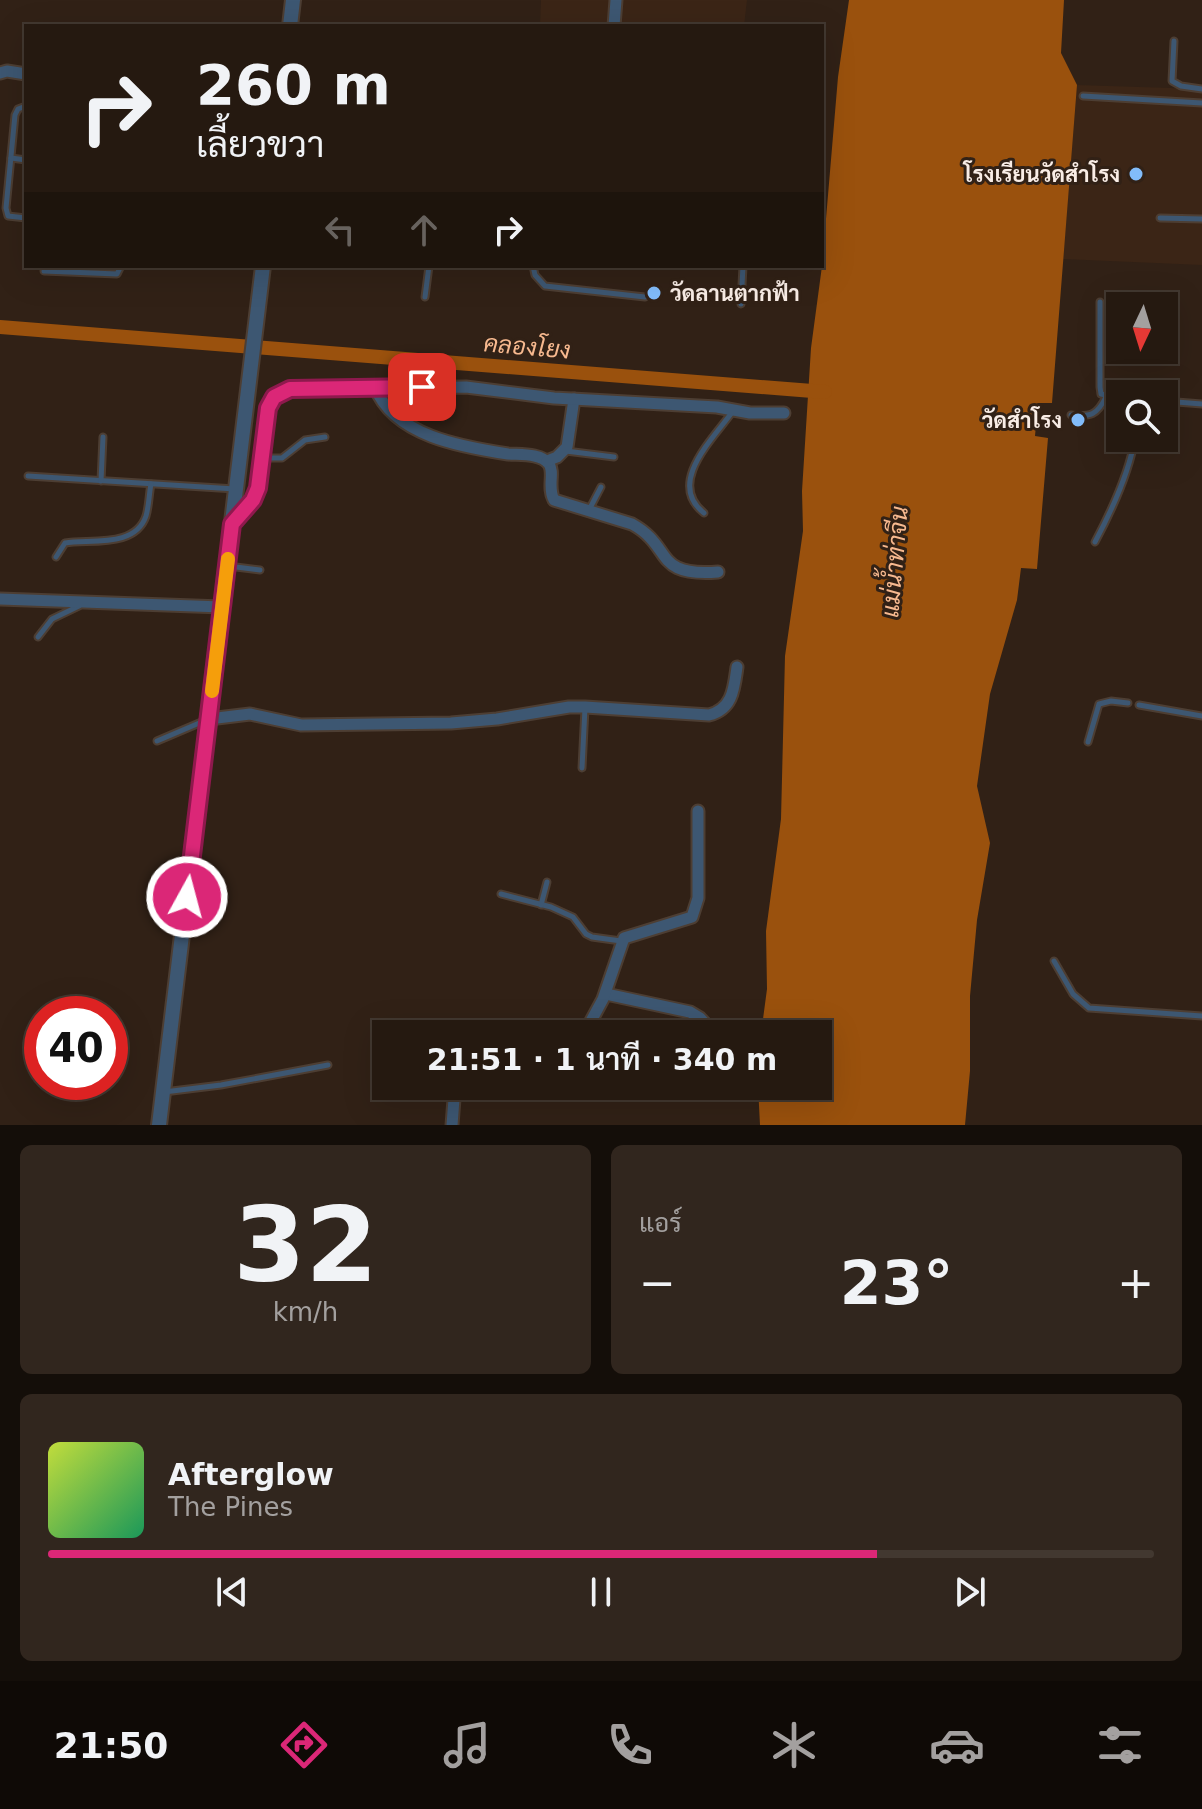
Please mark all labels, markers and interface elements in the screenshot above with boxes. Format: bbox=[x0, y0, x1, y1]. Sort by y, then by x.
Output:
text: 260 m bbox=[196, 52, 391, 117]
icon: right bbox=[64, 56, 168, 160]
text: เลี้ยวขวา bbox=[196, 124, 324, 165]
place label: โรงเรียนวัดสำโรง bbox=[962, 160, 1120, 187]
marker: โรงเรียนวัดสำโรง bbox=[1127, 165, 1145, 183]
icon: left bbox=[318, 208, 362, 252]
icon: ahead bbox=[402, 208, 446, 252]
icon: right bbox=[486, 208, 530, 252]
place label: วัดลานตากฟ้า bbox=[670, 280, 800, 306]
marker: วัดลานตากฟ้า bbox=[645, 284, 663, 302]
north arrow bbox=[1106, 292, 1178, 364]
map controls bbox=[1106, 292, 1178, 452]
water label: คลองโยง bbox=[482, 327, 572, 365]
pin bbox=[388, 353, 456, 421]
icon: arrive bbox=[400, 365, 444, 409]
button: search bbox=[1106, 380, 1178, 452]
place label: วัดสำโรง bbox=[982, 406, 1062, 433]
marker: วัดสำโรง bbox=[1069, 411, 1087, 429]
water label: แม่น้ำท่าจีน bbox=[870, 505, 914, 619]
position arrow bbox=[145, 855, 229, 939]
speed limit sign: 40 bbox=[24, 996, 128, 1100]
text: 21:51 · 1 นาที · 340 m bbox=[427, 1042, 777, 1077]
text: 32 bbox=[233, 1184, 378, 1306]
text: แอร์ bbox=[639, 1208, 682, 1238]
text: 23° bbox=[840, 1248, 953, 1318]
text: − bbox=[639, 1257, 676, 1308]
text: + bbox=[1117, 1257, 1154, 1308]
text: km/h bbox=[273, 1297, 338, 1327]
text: Afterglow bbox=[168, 1457, 334, 1492]
text: The Pines bbox=[168, 1492, 293, 1522]
icon: previous bbox=[210, 1570, 254, 1614]
icon: pause bbox=[579, 1570, 623, 1614]
icon: next bbox=[948, 1570, 992, 1614]
icon: directions bbox=[276, 1717, 332, 1773]
icon: music bbox=[439, 1717, 495, 1773]
icon: phone bbox=[602, 1717, 658, 1773]
icon: climate bbox=[766, 1717, 822, 1773]
icon: car bbox=[929, 1717, 985, 1773]
icon: filters bbox=[1092, 1717, 1148, 1773]
text: 21:50 bbox=[54, 1725, 168, 1766]

